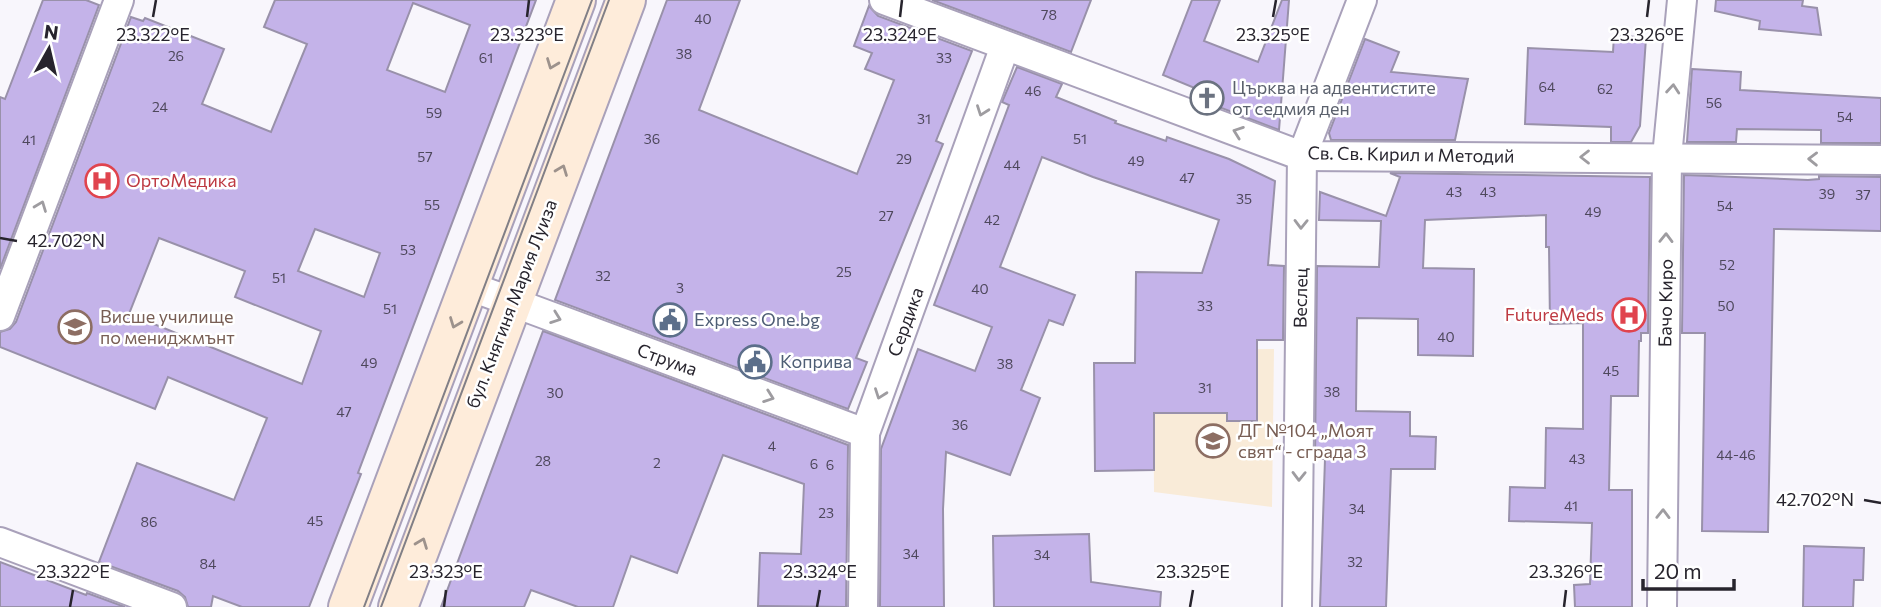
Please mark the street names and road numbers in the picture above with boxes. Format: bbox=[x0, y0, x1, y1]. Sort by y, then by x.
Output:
street label: Св. Св. Кирил и Методий bbox=[1307, 141, 1515, 167]
street label: бул. Княгиня Мария Луиза bbox=[461, 196, 561, 411]
street label: Бачо Киро bbox=[1653, 259, 1677, 347]
street label: Веслец bbox=[1288, 267, 1312, 328]
street label: Сердика bbox=[882, 284, 928, 359]
street label: Струма bbox=[634, 338, 700, 380]

